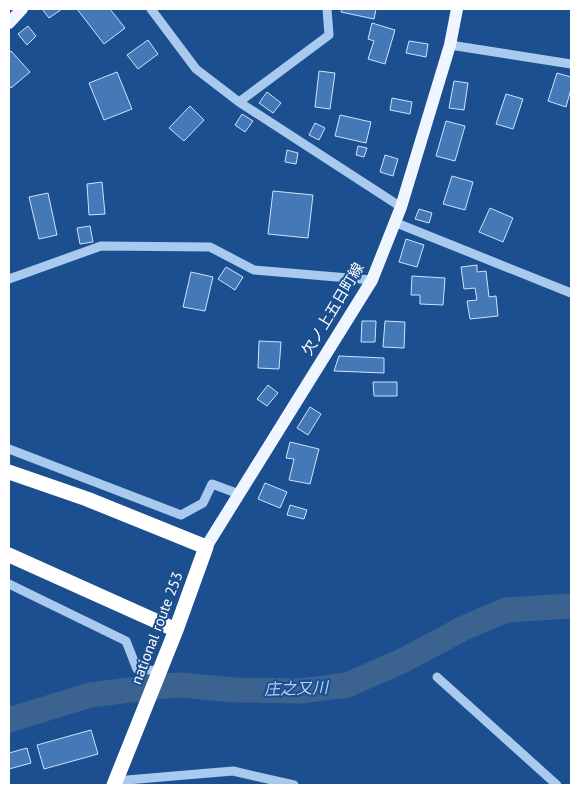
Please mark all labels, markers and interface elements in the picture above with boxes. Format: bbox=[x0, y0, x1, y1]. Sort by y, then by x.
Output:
street label: 欠ノ上五日町線 bbox=[297, 259, 368, 359]
street label: national route 253 bbox=[126, 569, 187, 687]
water label: 庄之又川 bbox=[264, 677, 330, 699]

